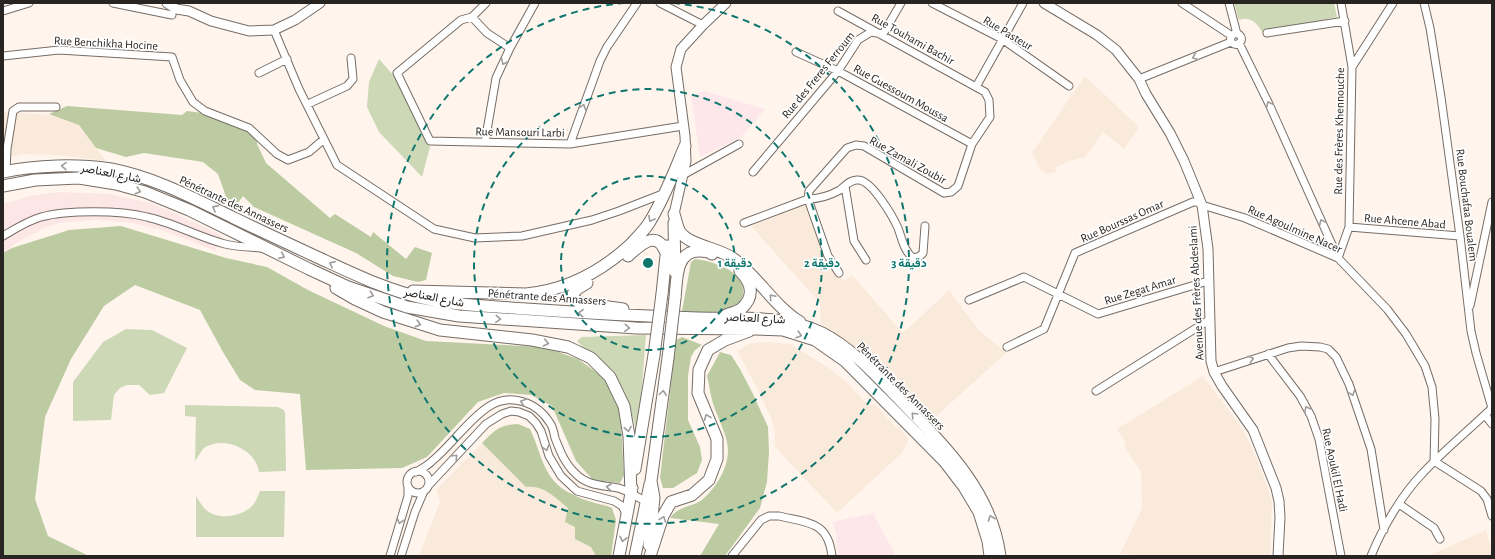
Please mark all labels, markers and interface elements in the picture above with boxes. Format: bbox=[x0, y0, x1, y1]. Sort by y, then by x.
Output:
street label: Rue Touhami Bachir bbox=[869, 11, 957, 67]
street label: Rue Pasteur bbox=[981, 14, 1035, 52]
street label: Rue des Freres Ferroum bbox=[779, 29, 857, 121]
street label: Rue Benchikha Hocine bbox=[54, 34, 158, 52]
one-way arrow bbox=[1192, 52, 1199, 60]
one-way arrow bbox=[501, 58, 509, 65]
street label: Rue Guessoum Moussa bbox=[851, 62, 951, 124]
street label: Rue des Frères Khennouche bbox=[1332, 67, 1346, 195]
one-way arrow bbox=[1266, 100, 1274, 108]
one-way arrow bbox=[579, 104, 587, 111]
street label: Rue Mansouri Larbi bbox=[475, 125, 565, 139]
street label: Rue Zamali Zoubir bbox=[868, 134, 949, 186]
street label: Rue Bouchafaa Boualem bbox=[1454, 148, 1480, 262]
street label: شارع العناصر bbox=[78, 161, 142, 188]
one-way arrow bbox=[61, 162, 67, 170]
street label: Pénétrante des Annassers bbox=[178, 173, 290, 235]
one-way arrow bbox=[135, 186, 141, 194]
street label: Rue Bourssas Omar bbox=[1079, 197, 1165, 245]
street label: Rue Agoulmine Nacer bbox=[1246, 203, 1344, 255]
one-way arrow bbox=[212, 206, 219, 213]
street label: Rue Ahcene Abad bbox=[1364, 211, 1446, 231]
one-way arrow bbox=[649, 215, 656, 222]
one-way arrow bbox=[1319, 219, 1327, 227]
street label: Avenue des Frères Abdeslami bbox=[1186, 225, 1206, 361]
one-way arrow bbox=[277, 251, 285, 259]
centre of rings bbox=[641, 256, 655, 270]
text: 1 دقيقة bbox=[718, 257, 752, 270]
text: 2 دقيقة bbox=[804, 257, 840, 270]
text: 3 دقيقة bbox=[891, 257, 927, 270]
one-way arrow bbox=[329, 261, 336, 269]
street label: Rue Zegat Amar bbox=[1103, 273, 1177, 307]
street label: شارع العناصر bbox=[401, 285, 465, 312]
street label: Pénétrante des Annassers bbox=[487, 287, 607, 307]
one-way arrow bbox=[367, 290, 374, 298]
one-way arrow bbox=[770, 295, 777, 302]
one-way arrow bbox=[578, 308, 584, 317]
street label: شارع العناصر bbox=[723, 310, 786, 329]
one-way arrow bbox=[495, 314, 501, 323]
one-way arrow bbox=[414, 319, 421, 328]
one-way arrow bbox=[624, 323, 630, 332]
one-way arrow bbox=[795, 330, 802, 339]
one-way arrow bbox=[543, 338, 549, 346]
street label: Pénétrante des Annassers bbox=[855, 340, 947, 432]
one-way arrow bbox=[1248, 356, 1255, 364]
one-way arrow bbox=[1348, 389, 1356, 396]
one-way arrow bbox=[658, 390, 667, 396]
one-way arrow bbox=[520, 398, 527, 407]
one-way arrow bbox=[1305, 406, 1312, 413]
one-way arrow bbox=[911, 412, 919, 420]
one-way arrow bbox=[704, 413, 712, 420]
one-way arrow bbox=[623, 426, 632, 432]
street label: Rue Aoukil El Hadi bbox=[1320, 427, 1350, 513]
one-way arrow bbox=[541, 445, 550, 452]
one-way arrow bbox=[450, 454, 457, 462]
one-way arrow bbox=[606, 483, 613, 492]
one-way arrow bbox=[987, 515, 995, 522]
one-way arrow bbox=[658, 516, 666, 523]
one-way arrow bbox=[396, 518, 405, 525]
one-way arrow bbox=[619, 536, 627, 542]

